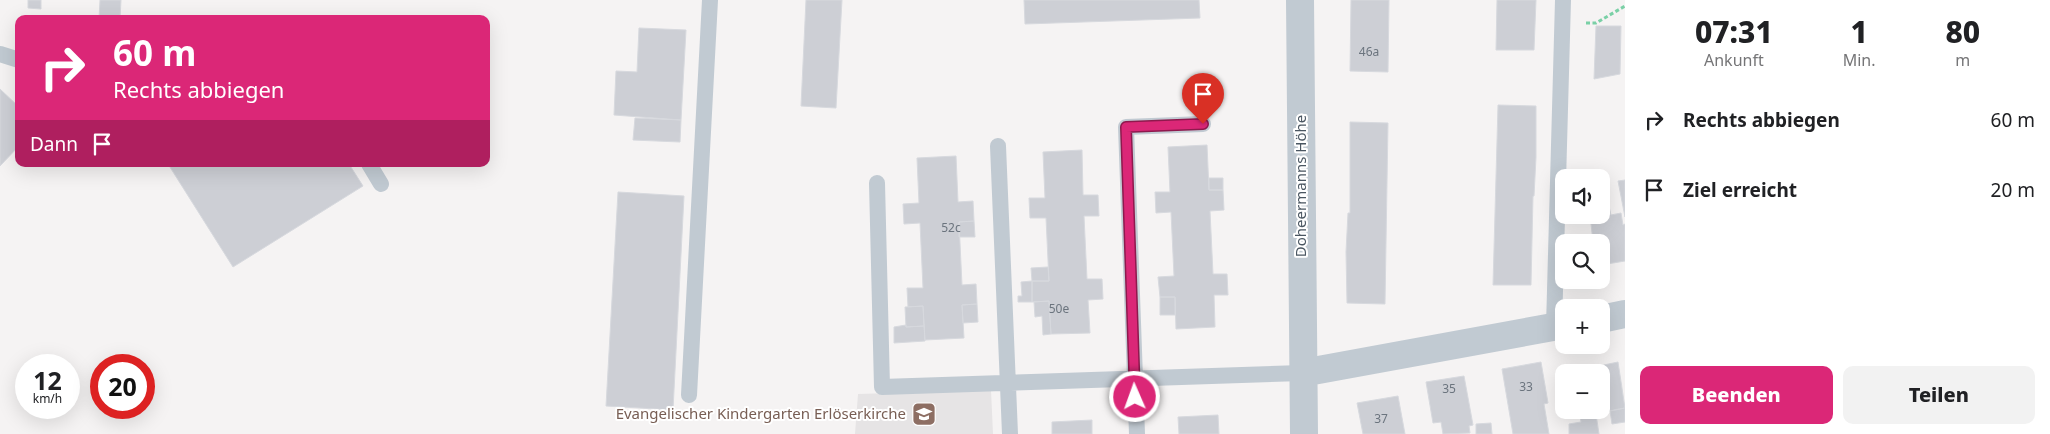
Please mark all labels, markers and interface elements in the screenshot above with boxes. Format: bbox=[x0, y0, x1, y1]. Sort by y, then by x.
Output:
text: 07:31 bbox=[1695, 11, 1773, 52]
text: 1 bbox=[1850, 11, 1868, 52]
text: 80 bbox=[1945, 11, 1980, 52]
text: 60 m bbox=[113, 29, 196, 76]
icon: right bbox=[30, 35, 95, 100]
house number: 46a bbox=[1359, 43, 1379, 60]
text: Ankunft bbox=[1704, 49, 1764, 71]
text: Min. bbox=[1843, 49, 1876, 71]
text: m bbox=[1955, 49, 1970, 71]
pin bbox=[1182, 73, 1224, 124]
text: Rechts abbiegen bbox=[113, 74, 284, 104]
icon: arrive bbox=[1189, 80, 1217, 108]
icon: right bbox=[1640, 106, 1668, 134]
text: Rechts abbiegen bbox=[1683, 107, 1840, 133]
text: 60 m bbox=[1991, 107, 2035, 133]
street label: Doheermanns Höhe bbox=[1290, 115, 1310, 257]
icon: arrive bbox=[88, 130, 116, 158]
text: Dann bbox=[30, 131, 78, 157]
map controls bbox=[1555, 169, 1610, 419]
button: sound bbox=[1555, 169, 1610, 224]
icon: arrive bbox=[1640, 176, 1668, 204]
text: Ziel erreicht bbox=[1683, 177, 1797, 203]
text: 20 m bbox=[1991, 177, 2035, 203]
house number: 52c bbox=[941, 219, 961, 236]
button: search bbox=[1555, 234, 1610, 289]
button: + bbox=[1555, 299, 1610, 354]
house number: 50e bbox=[1049, 300, 1069, 317]
speed limit sign: 20 bbox=[90, 354, 155, 419]
text: 12 bbox=[33, 363, 62, 397]
button: − bbox=[1555, 364, 1610, 419]
button: Beenden bbox=[1640, 366, 1833, 424]
button: Teilen bbox=[1843, 366, 2035, 424]
position arrow bbox=[1108, 370, 1160, 422]
house number: 33 bbox=[1519, 378, 1533, 395]
house number: 35 bbox=[1442, 380, 1456, 397]
text: km/h bbox=[33, 390, 62, 407]
school or university icon: Evangelischer Kindergarten Erlöserkirche bbox=[911, 401, 937, 427]
place label: Evangelischer Kindergarten Erlöserkirche bbox=[616, 403, 906, 423]
house number: 37 bbox=[1374, 410, 1388, 427]

